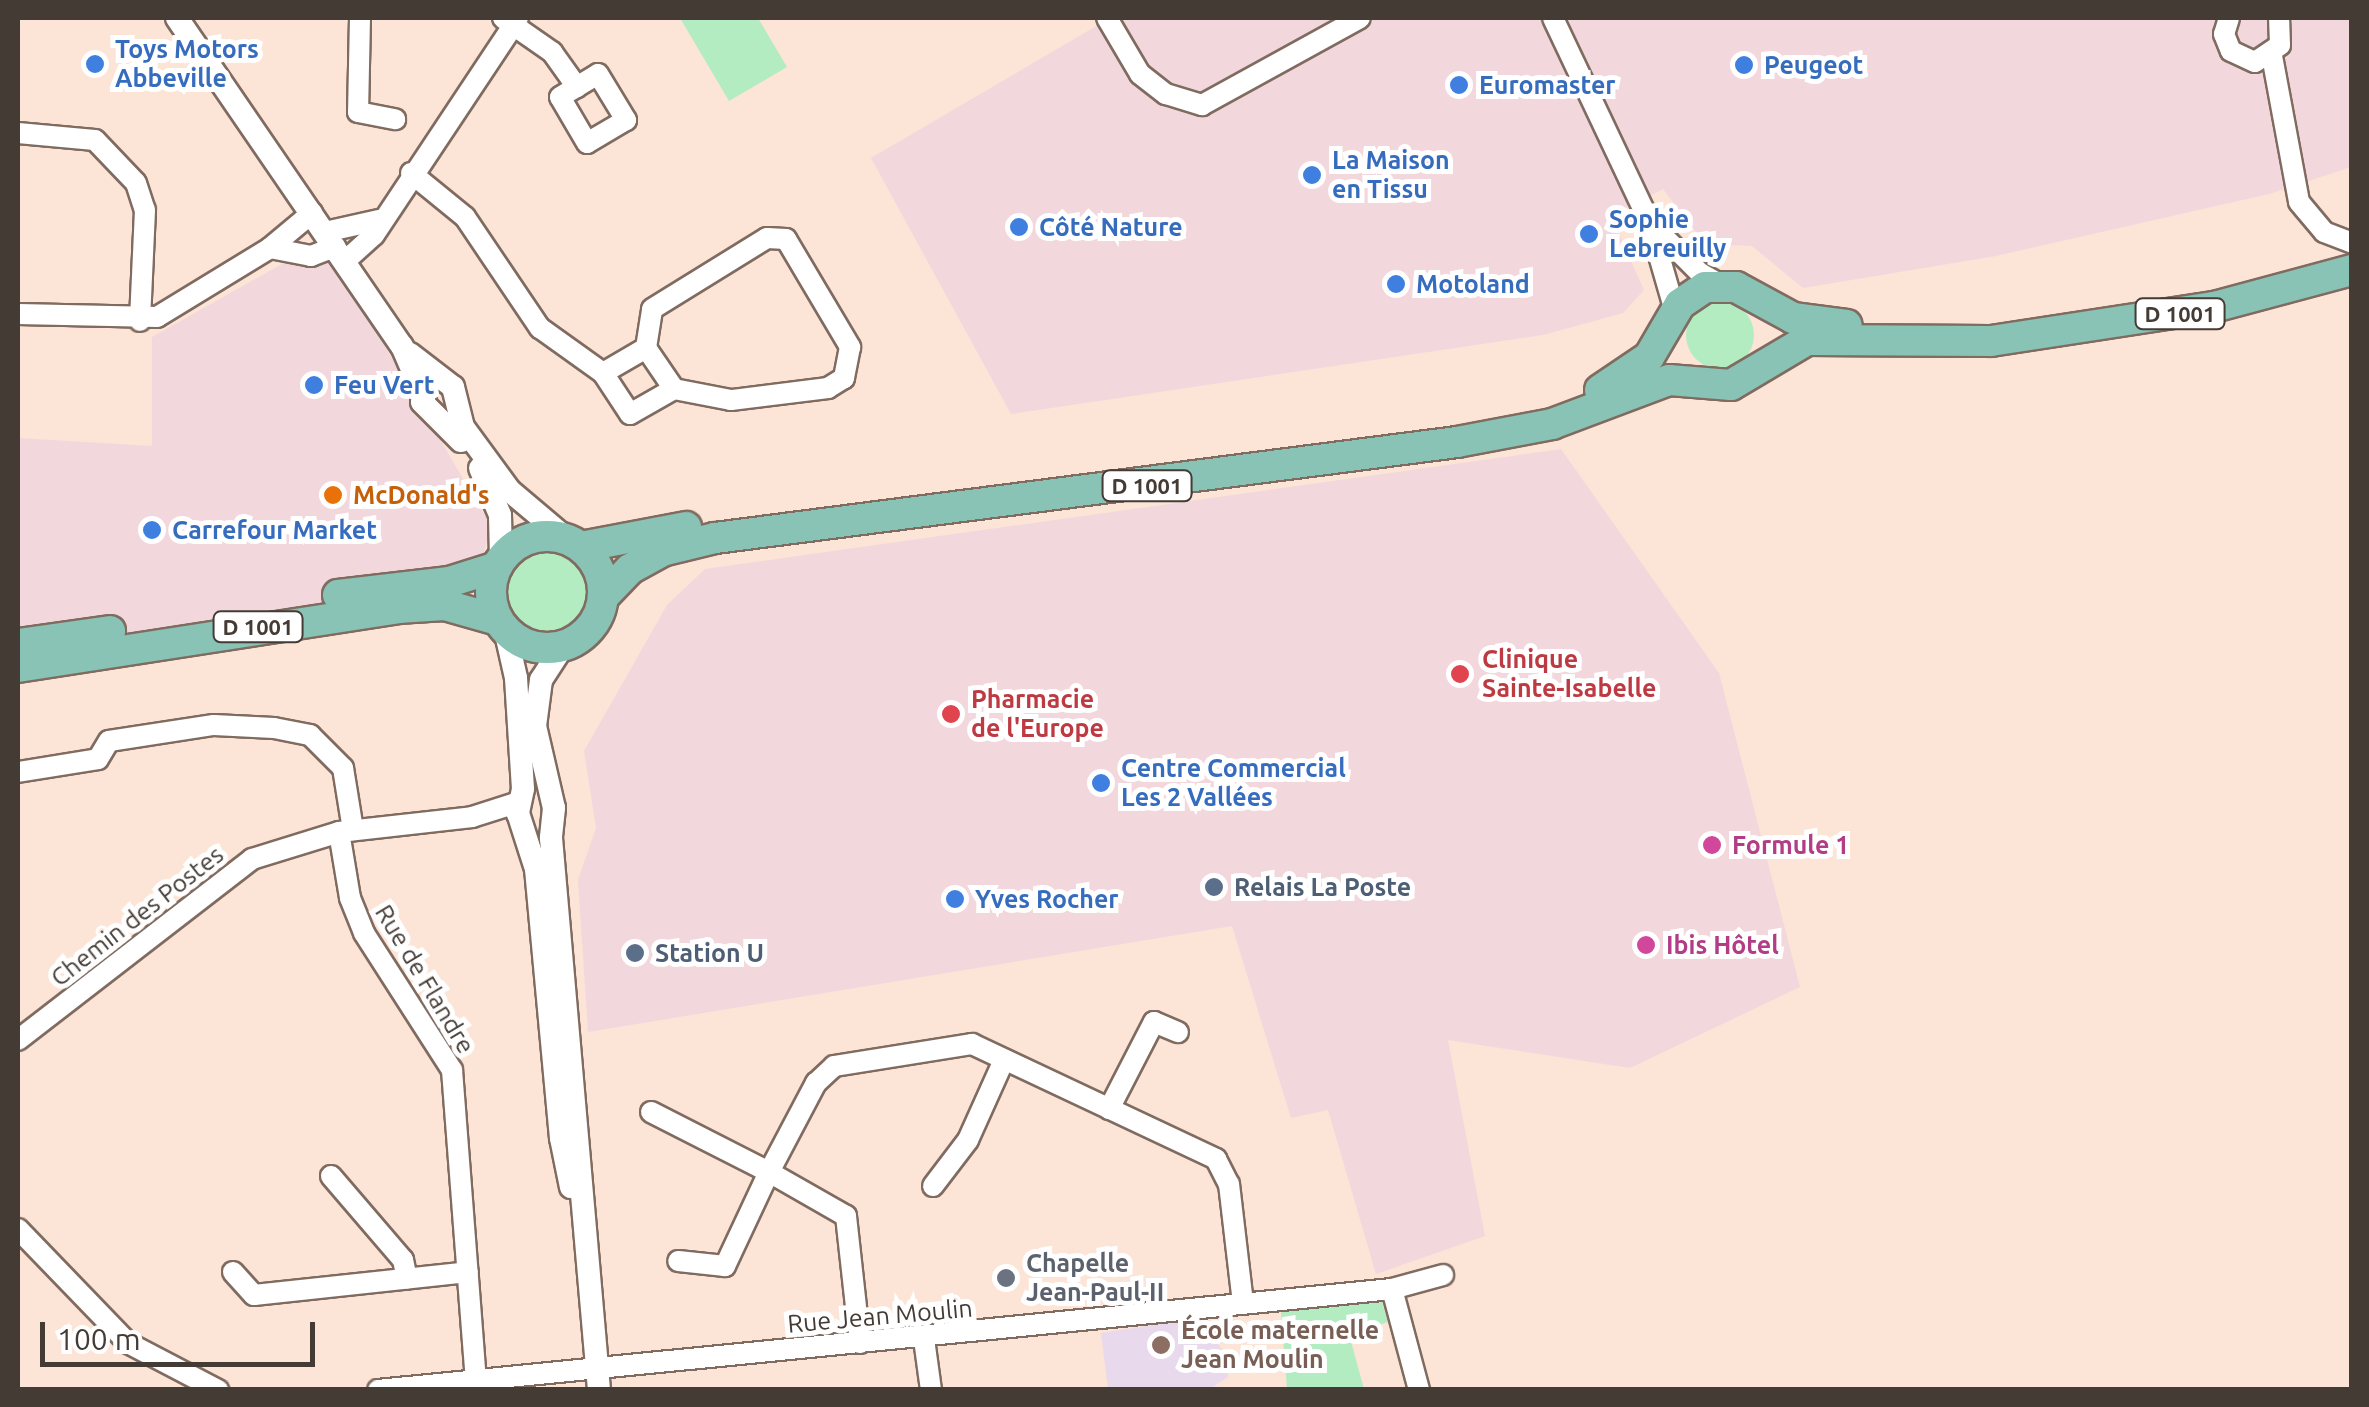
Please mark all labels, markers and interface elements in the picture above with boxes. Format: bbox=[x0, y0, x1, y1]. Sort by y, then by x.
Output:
place label: Toys Motors Abbeville bbox=[115, 35, 259, 94]
place label: Peugeot bbox=[1764, 50, 1863, 80]
marker: Toys Motors Abbeville bbox=[84, 53, 106, 75]
marker: Peugeot bbox=[1733, 54, 1755, 76]
place label: Euromaster bbox=[1479, 70, 1616, 100]
marker: Euromaster bbox=[1448, 74, 1470, 96]
place label: La Maison en Tissu bbox=[1332, 146, 1450, 205]
marker: La Maison en Tissu bbox=[1301, 164, 1323, 186]
place label: Sophie Lebreuilly bbox=[1609, 205, 1726, 264]
place label: Côté Nature bbox=[1039, 212, 1183, 242]
marker: Côté Nature bbox=[1008, 216, 1030, 238]
marker: Sophie Lebreuilly bbox=[1578, 223, 1600, 245]
place label: Motoland bbox=[1416, 269, 1530, 299]
marker: Motoland bbox=[1385, 273, 1407, 295]
road number: D 1001 bbox=[2132, 297, 2228, 331]
place label: Feu Vert bbox=[334, 370, 434, 400]
marker: Feu Vert bbox=[303, 374, 325, 396]
road number: D 1001 bbox=[1100, 469, 1194, 503]
place label: McDonald's bbox=[353, 480, 489, 510]
marker: McDonald's bbox=[322, 484, 344, 506]
place label: Carrefour Market bbox=[172, 515, 377, 545]
marker: Carrefour Market bbox=[141, 519, 163, 541]
road number: D 1001 bbox=[210, 610, 306, 644]
place label: Clinique Sainte-Isabelle bbox=[1482, 645, 1656, 704]
marker: Clinique Sainte-Isabelle bbox=[1447, 661, 1473, 687]
place label: Pharmacie de l'Europe bbox=[971, 685, 1104, 744]
marker: Pharmacie de l'Europe bbox=[940, 703, 962, 725]
place label: Centre Commercial Les 2 Vallées bbox=[1121, 754, 1346, 813]
marker: Centre Commercial Les 2 Vallées bbox=[1090, 772, 1112, 794]
place label: Formule 1 bbox=[1732, 830, 1849, 860]
marker: Formule 1 bbox=[1701, 834, 1723, 856]
street label: Chemin des Postes bbox=[45, 839, 229, 993]
place label: Relais La Poste bbox=[1234, 872, 1411, 902]
marker: Relais La Poste bbox=[1203, 876, 1225, 898]
place label: Yves Rocher bbox=[975, 884, 1119, 914]
marker: Yves Rocher bbox=[944, 888, 966, 910]
street label: Rue de Flandre bbox=[369, 899, 481, 1059]
place label: Ibis Hôtel bbox=[1666, 930, 1779, 960]
marker: Ibis Hôtel bbox=[1635, 934, 1657, 956]
place label: Station U bbox=[655, 938, 764, 968]
marker: Station U bbox=[624, 942, 646, 964]
place label: Chapelle Jean-Paul-II bbox=[1026, 1249, 1164, 1308]
marker: Chapelle Jean-Paul-II bbox=[995, 1267, 1017, 1289]
street label: Rue Jean Moulin bbox=[786, 1293, 974, 1339]
scale bar bbox=[45, 1302, 320, 1364]
place label: École maternelle Jean Moulin bbox=[1181, 1316, 1379, 1375]
text: 100 m bbox=[57, 1322, 141, 1356]
marker: École maternelle Jean Moulin bbox=[1150, 1334, 1172, 1356]

